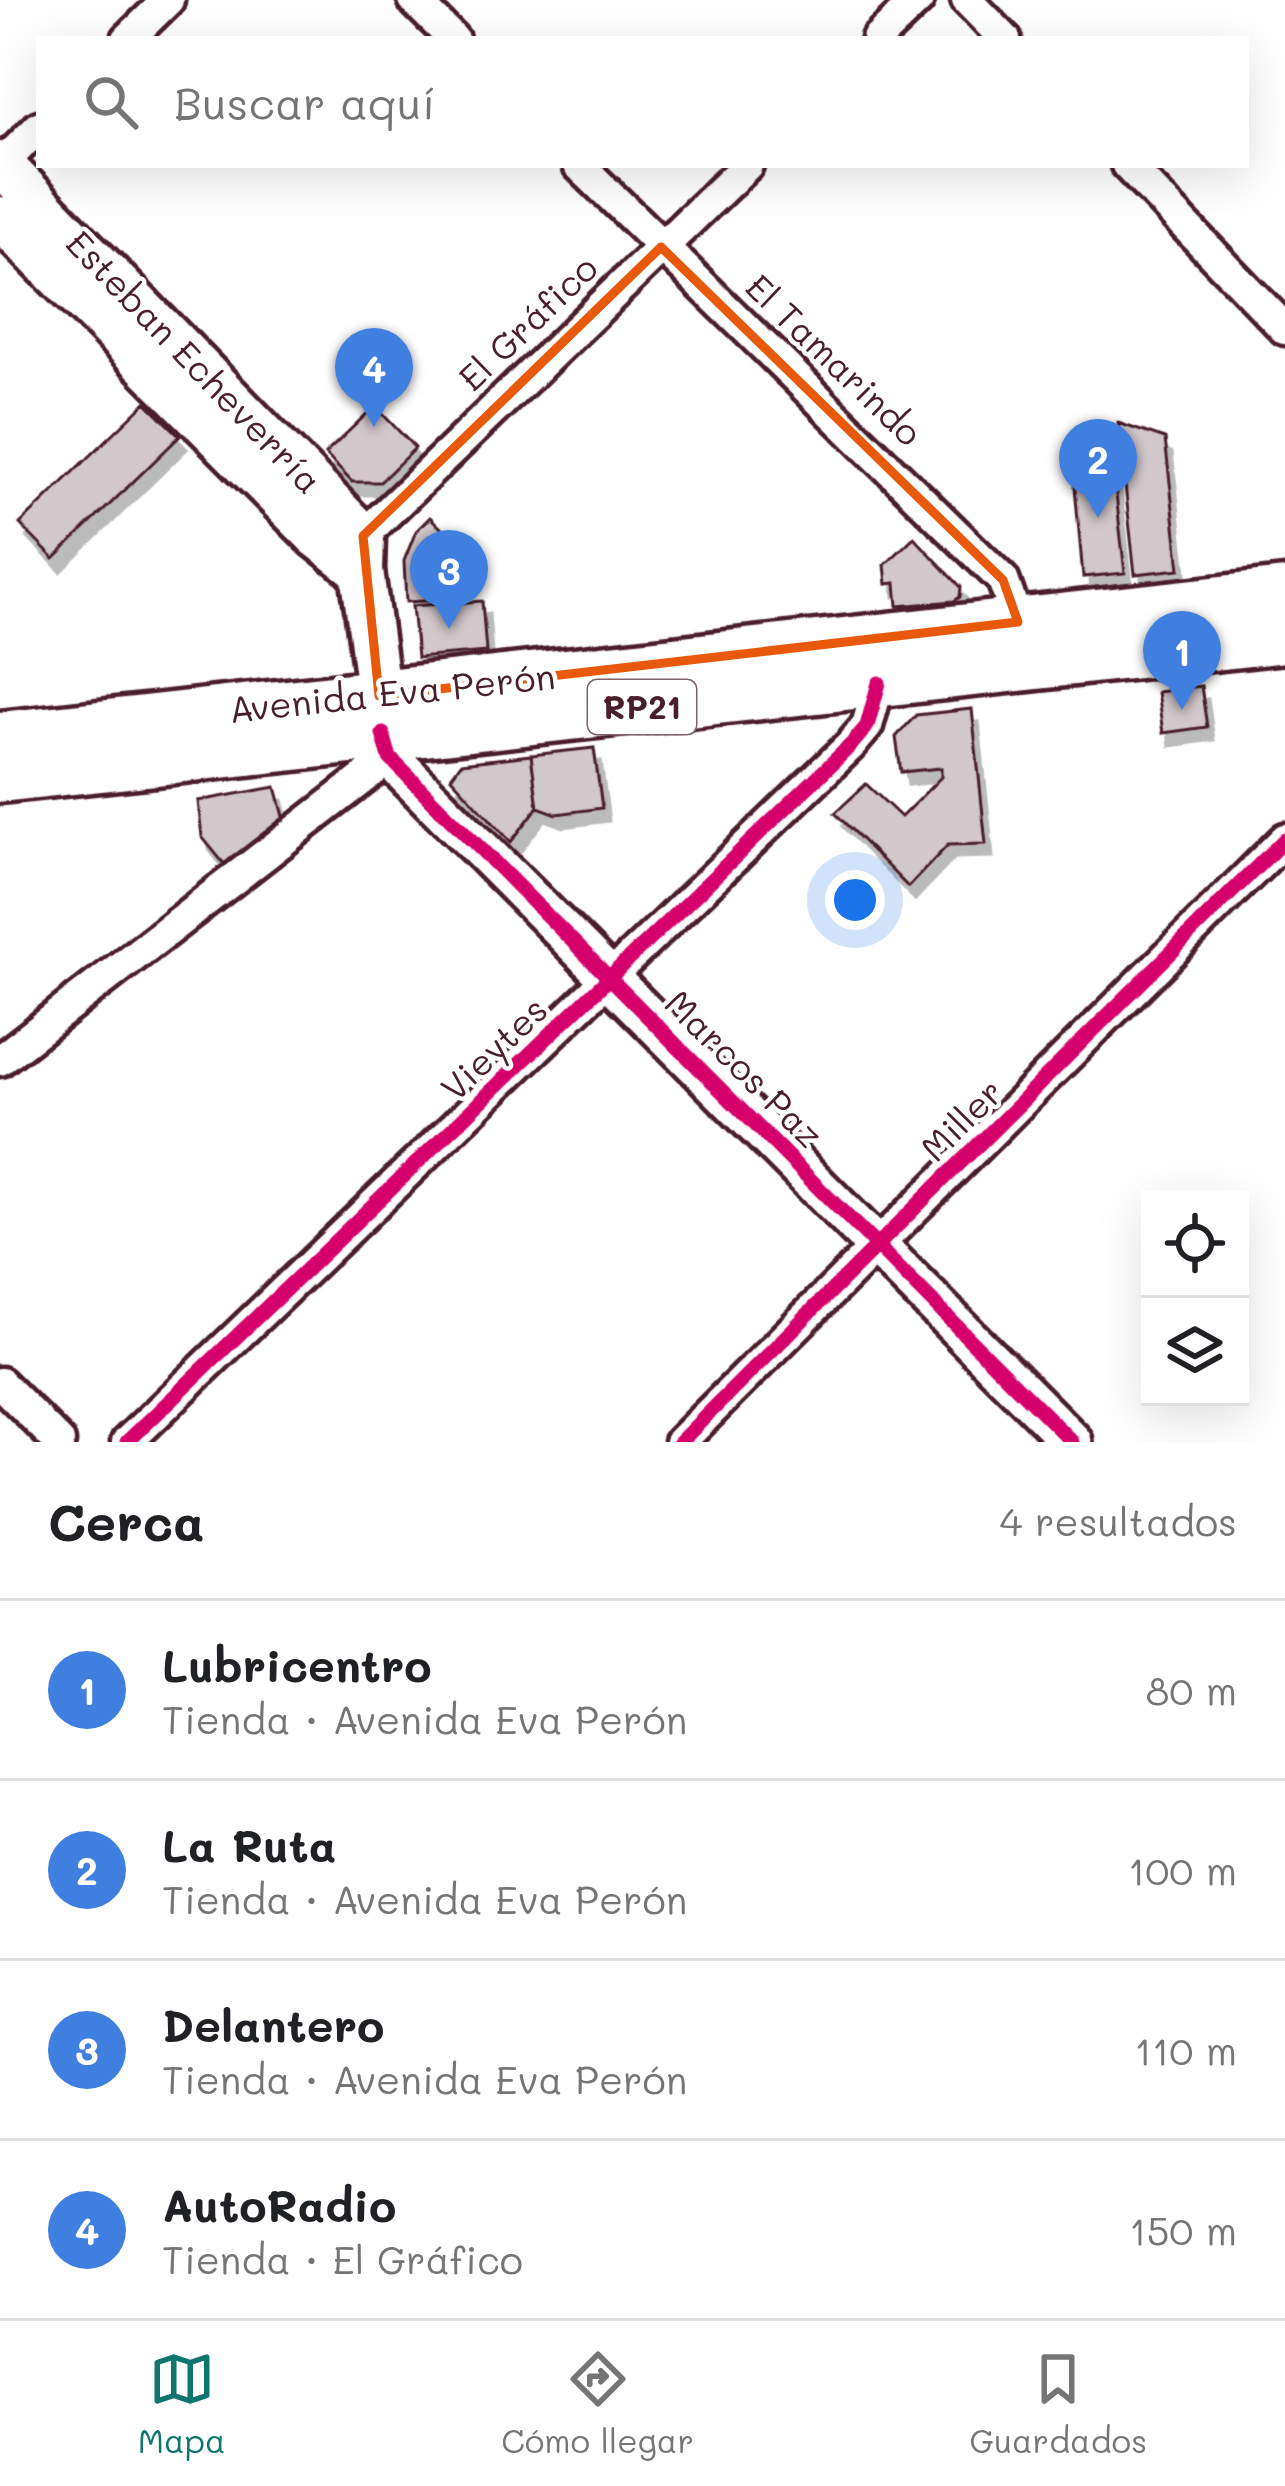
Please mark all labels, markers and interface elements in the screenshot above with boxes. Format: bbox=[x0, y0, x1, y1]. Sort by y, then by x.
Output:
search box bbox=[36, 36, 1249, 168]
icon: search bbox=[78, 69, 144, 135]
text: Buscar aquí bbox=[174, 73, 436, 131]
street label: Esteban Echeverría bbox=[57, 219, 333, 503]
street label: El Gráfico bbox=[447, 244, 607, 400]
street label: El Tamarindo bbox=[737, 263, 933, 455]
pin: 4 bbox=[335, 328, 413, 427]
pin: 2 bbox=[1059, 419, 1137, 518]
pin: 3 bbox=[410, 530, 488, 629]
pin: 1 bbox=[1143, 611, 1221, 710]
street label: Avenida Eva Perón bbox=[226, 651, 557, 732]
road number: RP21 bbox=[588, 680, 696, 734]
your location bbox=[825, 870, 885, 930]
street label: Marcos Paz bbox=[656, 979, 834, 1157]
street label: Vieytes bbox=[430, 986, 557, 1111]
street label: Miller bbox=[910, 1068, 1012, 1170]
map controls bbox=[1141, 1190, 1249, 1406]
button: locate bbox=[1141, 1190, 1249, 1298]
button: layers bbox=[1141, 1298, 1249, 1406]
text: Cerca bbox=[48, 1487, 205, 1554]
text: 4 resultados bbox=[1000, 1495, 1237, 1546]
text: Lubricentro bbox=[162, 1635, 431, 1693]
text: 1 bbox=[78, 1664, 96, 1715]
text: 80 m bbox=[1146, 1664, 1237, 1715]
text: Tienda · Avenida Eva Perón bbox=[162, 1693, 687, 1744]
text: La Ruta bbox=[162, 1815, 336, 1873]
text: 2 bbox=[76, 1844, 98, 1895]
text: 100 m bbox=[1128, 1844, 1237, 1895]
text: Tienda · Avenida Eva Perón bbox=[162, 1873, 687, 1924]
text: Delantero bbox=[162, 1995, 384, 2053]
text: 3 bbox=[75, 2024, 99, 2075]
text: 110 m bbox=[1135, 2024, 1237, 2075]
text: Tienda · Avenida Eva Perón bbox=[162, 2053, 687, 2104]
text: AutoRadio bbox=[162, 2175, 396, 2233]
text: 4 bbox=[75, 2204, 99, 2255]
text: 150 m bbox=[1129, 2204, 1237, 2255]
text: Tienda · El Gráfico bbox=[162, 2233, 523, 2284]
tab: Mapa bbox=[138, 2346, 226, 2461]
tab: Cómo llegar bbox=[501, 2346, 694, 2461]
tab: Guardados bbox=[970, 2346, 1147, 2461]

